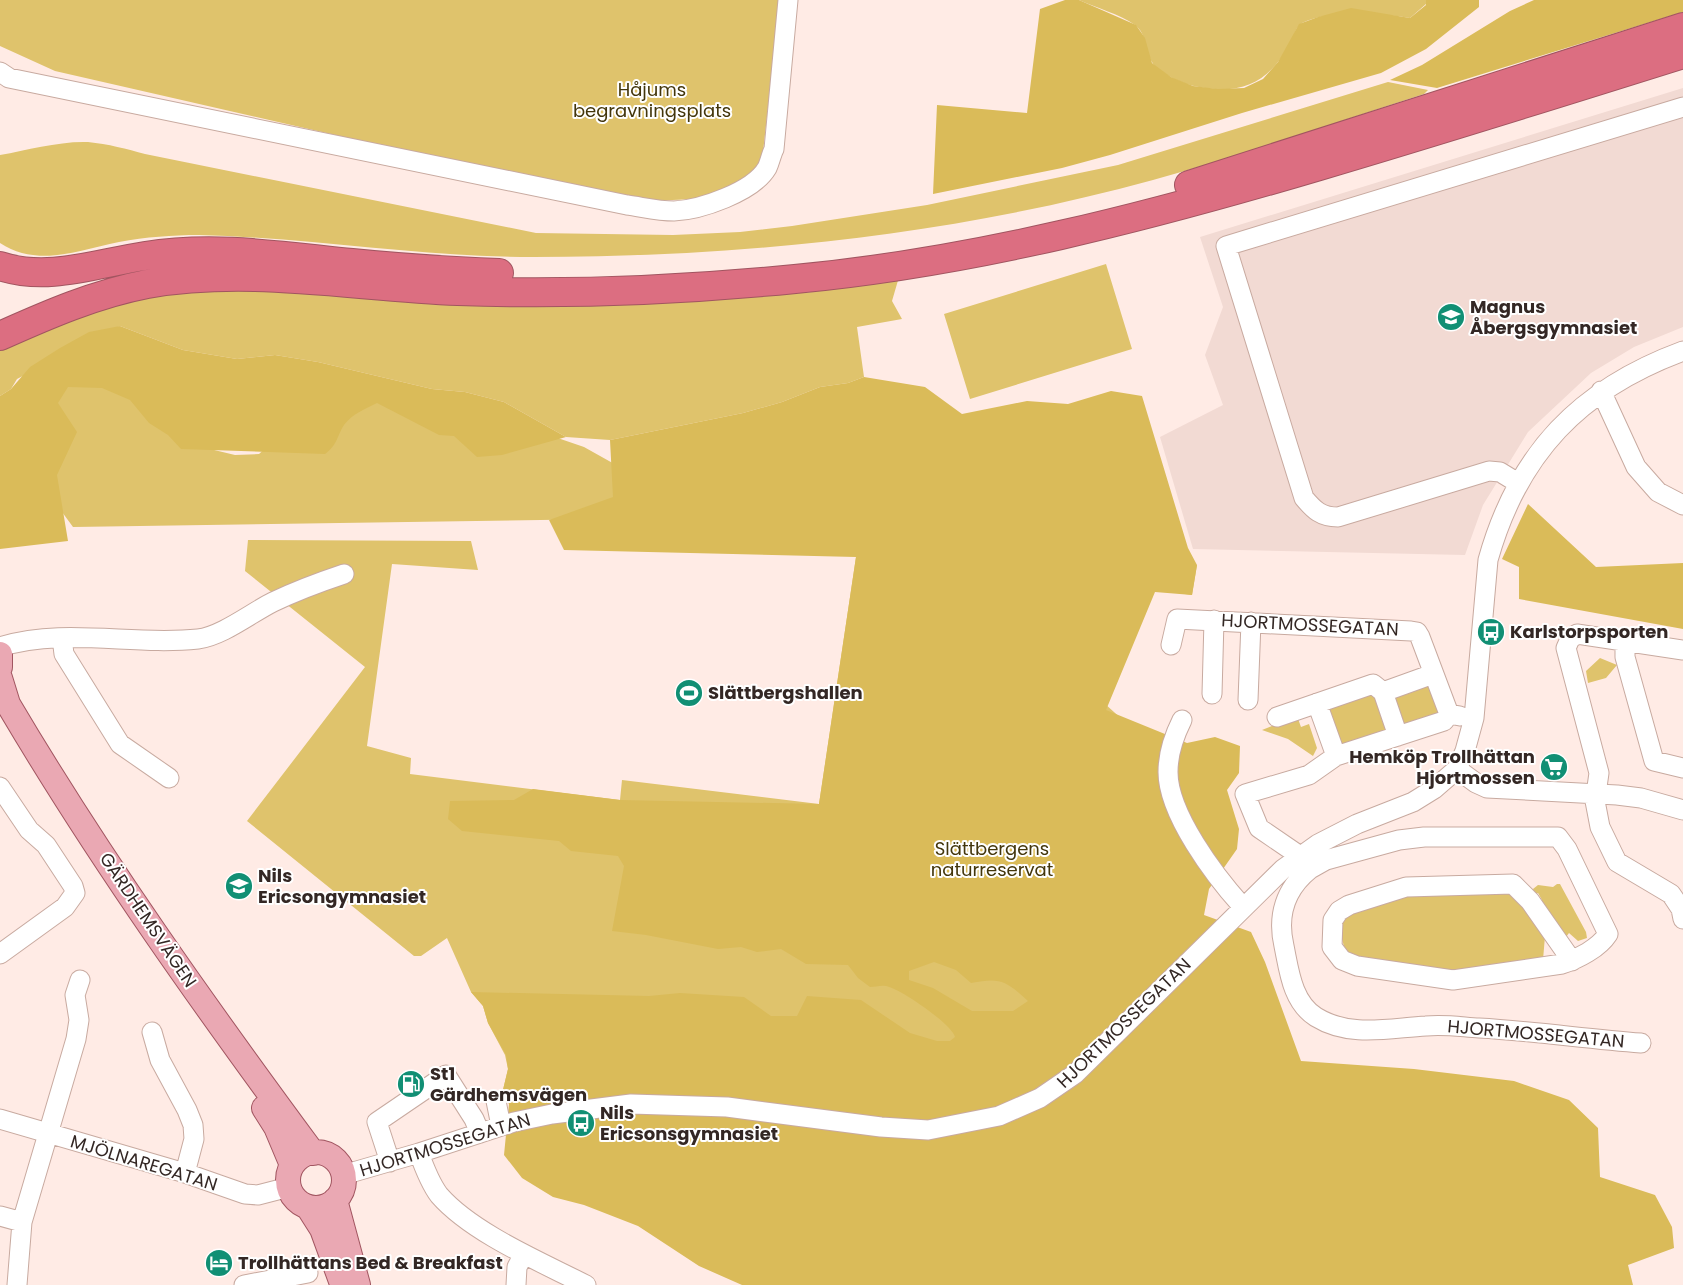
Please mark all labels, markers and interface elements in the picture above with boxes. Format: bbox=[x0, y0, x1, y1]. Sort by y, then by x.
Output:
park label: Håjums begravningsplats bbox=[573, 77, 731, 123]
place label: Magnus Åbergsgymnasiet bbox=[1470, 294, 1637, 340]
school or university icon: Magnus Åbergsgymnasiet bbox=[1436, 302, 1466, 332]
street label: HJORTMOSSEGATAN bbox=[1221, 607, 1399, 642]
bus stop icon: Karlstorpsporten bbox=[1476, 617, 1506, 647]
place label: Karlstorpsporten bbox=[1510, 619, 1669, 644]
sports icon: Slättbergshallen bbox=[674, 678, 704, 708]
place label: Slättbergshallen bbox=[708, 680, 863, 705]
place label: Hemköp Trollhättan Hjortmossen bbox=[1349, 744, 1535, 790]
supermarket icon: Hemköp Trollhättan Hjortmossen bbox=[1539, 752, 1569, 782]
park label: Slättbergens naturreservat bbox=[931, 836, 1053, 882]
street label: GÄRDHEMSVÄGEN bbox=[94, 847, 203, 992]
place label: Nils Ericsongymnasiet bbox=[258, 863, 426, 909]
school or university icon: Nils Ericsongymnasiet bbox=[224, 871, 254, 901]
street label: HJORTMOSSEGATAN bbox=[1051, 952, 1196, 1093]
street label: HJORTMOSSEGATAN bbox=[1447, 1013, 1626, 1054]
place label: St1 Gärdhemsvägen bbox=[430, 1061, 587, 1107]
fuel station icon: St1 Gärdhemsvägen bbox=[396, 1069, 426, 1099]
place label: Nils Ericsonsgymnasiet bbox=[600, 1100, 778, 1146]
street label: HJORTMOSSEGATAN bbox=[356, 1107, 533, 1182]
bus stop icon: Nils Ericsonsgymnasiet bbox=[566, 1108, 596, 1138]
street label: MJÖLNAREGATAN bbox=[68, 1128, 221, 1197]
hotel icon: Trollhättans Bed & Breakfast bbox=[204, 1248, 234, 1278]
place label: Trollhättans Bed & Breakfast bbox=[238, 1250, 503, 1275]

